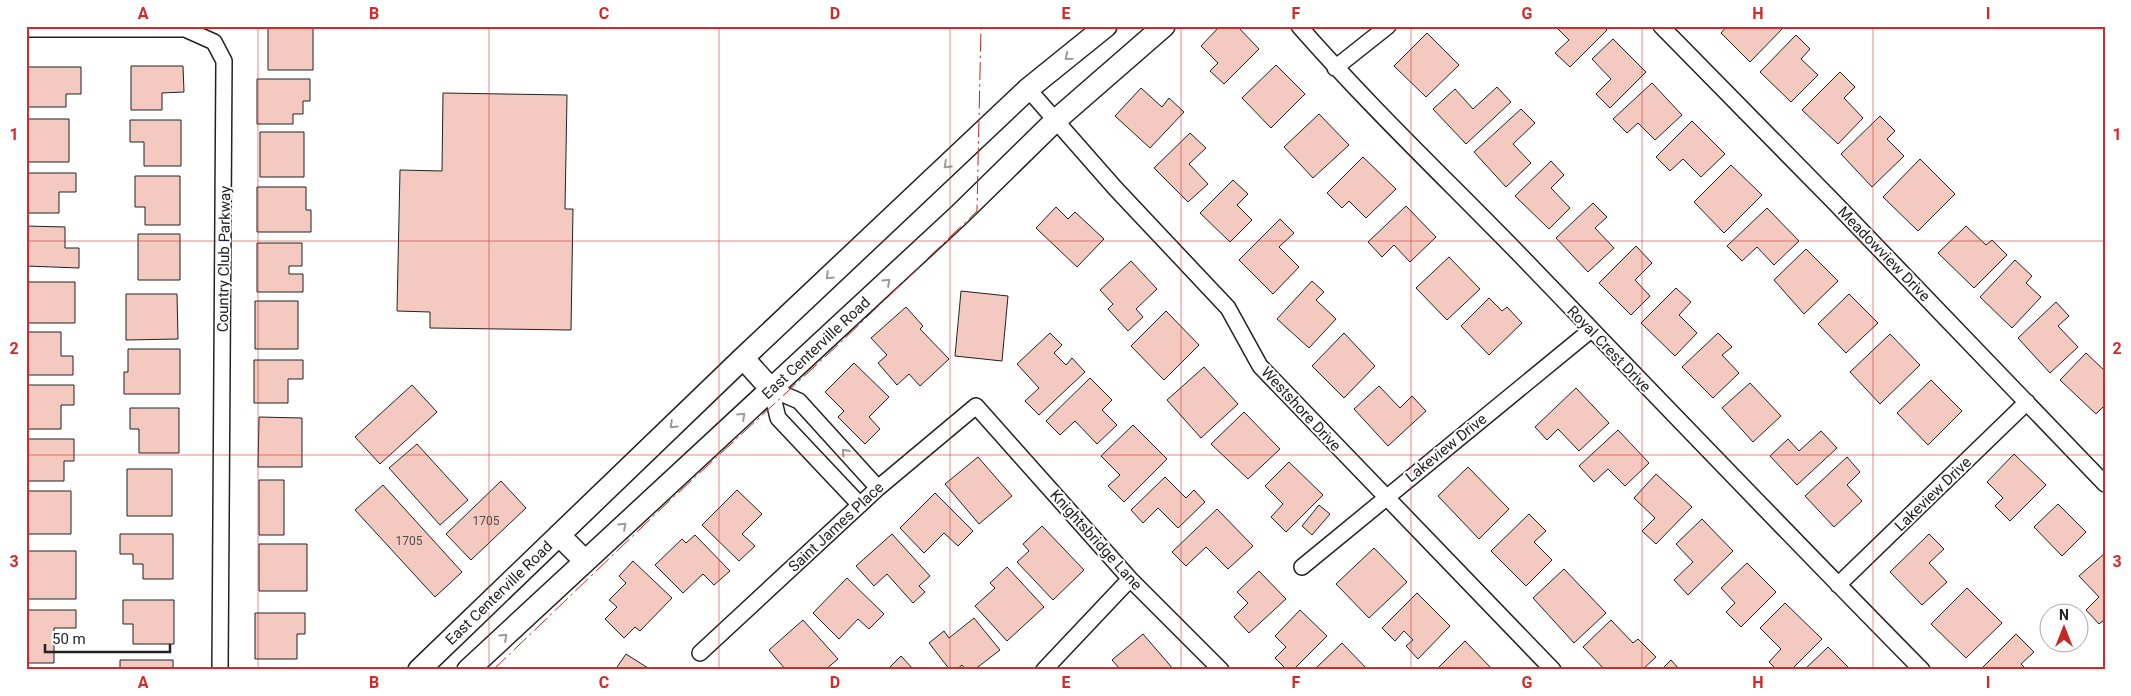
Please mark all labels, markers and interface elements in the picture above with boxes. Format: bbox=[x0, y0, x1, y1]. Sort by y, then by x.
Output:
text: A bbox=[138, 4, 149, 23]
text: B bbox=[369, 4, 379, 23]
text: C bbox=[599, 4, 609, 23]
text: D bbox=[830, 4, 840, 23]
text: E bbox=[1062, 4, 1071, 23]
text: F bbox=[1292, 4, 1301, 23]
text: G bbox=[1522, 4, 1533, 23]
text: H bbox=[1752, 4, 1764, 23]
text: I bbox=[1986, 4, 1990, 23]
one-way arrow bbox=[1065, 51, 1074, 60]
text: 1 bbox=[9, 125, 19, 144]
text: 1 bbox=[2112, 125, 2122, 144]
one-way arrow bbox=[944, 159, 953, 168]
street label: Country Club Parkway bbox=[214, 186, 234, 332]
street label: Meadowview Drive bbox=[1834, 203, 1934, 305]
one-way arrow bbox=[826, 270, 835, 279]
one-way arrow bbox=[882, 279, 891, 288]
street label: East Centerville Road bbox=[758, 293, 874, 403]
street label: Royal Crest Drive bbox=[1563, 302, 1655, 396]
text: 2 bbox=[9, 339, 19, 358]
text: 2 bbox=[2112, 339, 2122, 358]
street label: Westshore Drive bbox=[1257, 363, 1345, 455]
street label: Lakeview Drive bbox=[1402, 410, 1490, 486]
one-way arrow bbox=[736, 412, 745, 421]
one-way arrow bbox=[670, 419, 679, 428]
one-way arrow bbox=[842, 448, 851, 457]
street label: Lakeview Drive bbox=[1891, 453, 1975, 535]
street label: Saint James Place bbox=[785, 478, 887, 576]
street label: Knightsbridge Lane bbox=[1046, 486, 1146, 594]
house number: 1705 bbox=[473, 514, 500, 528]
one-way arrow bbox=[617, 523, 626, 532]
house number: 1705 bbox=[396, 534, 423, 548]
street label: East Centerville Road bbox=[442, 537, 556, 649]
text: 3 bbox=[9, 552, 19, 571]
text: 3 bbox=[2112, 552, 2122, 571]
north arrow bbox=[2038, 604, 2088, 654]
text: N bbox=[2059, 607, 2069, 623]
scale bar bbox=[45, 621, 170, 653]
text: 50 m bbox=[52, 630, 86, 648]
one-way arrow bbox=[498, 634, 507, 643]
text: A bbox=[138, 673, 149, 692]
text: B bbox=[369, 673, 379, 692]
text: C bbox=[599, 673, 609, 692]
text: D bbox=[830, 673, 840, 692]
text: E bbox=[1062, 673, 1071, 692]
text: F bbox=[1292, 673, 1301, 692]
text: G bbox=[1522, 673, 1533, 692]
text: H bbox=[1752, 673, 1764, 692]
text: I bbox=[1986, 673, 1990, 692]

